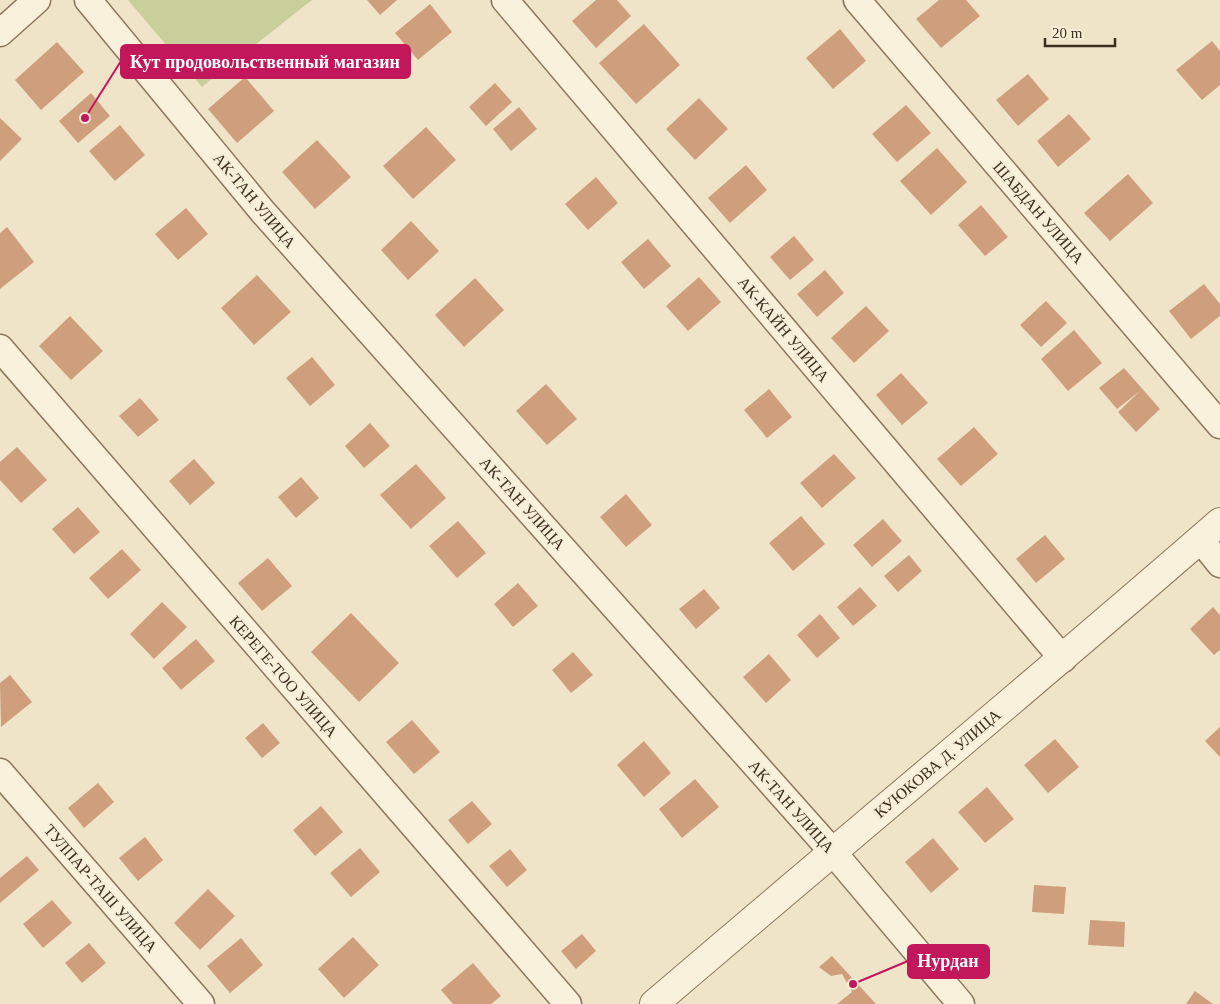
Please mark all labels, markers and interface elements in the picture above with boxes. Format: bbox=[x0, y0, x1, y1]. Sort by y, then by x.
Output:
scale bar bbox=[1045, 15, 1115, 47]
text: 20 m bbox=[1052, 25, 1083, 41]
callout: Кут продовольственный магазин bbox=[121, 45, 410, 78]
text: Кут продовольственный магазин bbox=[130, 52, 400, 72]
street label: АК-ТАН УЛИЦА bbox=[209, 149, 300, 252]
street label: ШАБДАН УЛИЦА bbox=[989, 158, 1088, 268]
street label: АК-КАЙН УЛИЦА bbox=[734, 273, 834, 386]
street label: АК-ТАН УЛИЦА bbox=[476, 454, 569, 554]
street label: КЕРЕГЕ-ТОО УЛИЦА bbox=[226, 612, 341, 741]
street label: КУЮКОВА Д. УЛИЦА bbox=[871, 705, 1005, 822]
street label: АК-ТАН УЛИЦА bbox=[745, 757, 838, 857]
street label: ТУЛПАР-ТАШ УЛИЦА bbox=[40, 821, 161, 956]
callout: Нурдан bbox=[908, 945, 989, 978]
text: Нурдан bbox=[917, 951, 979, 971]

